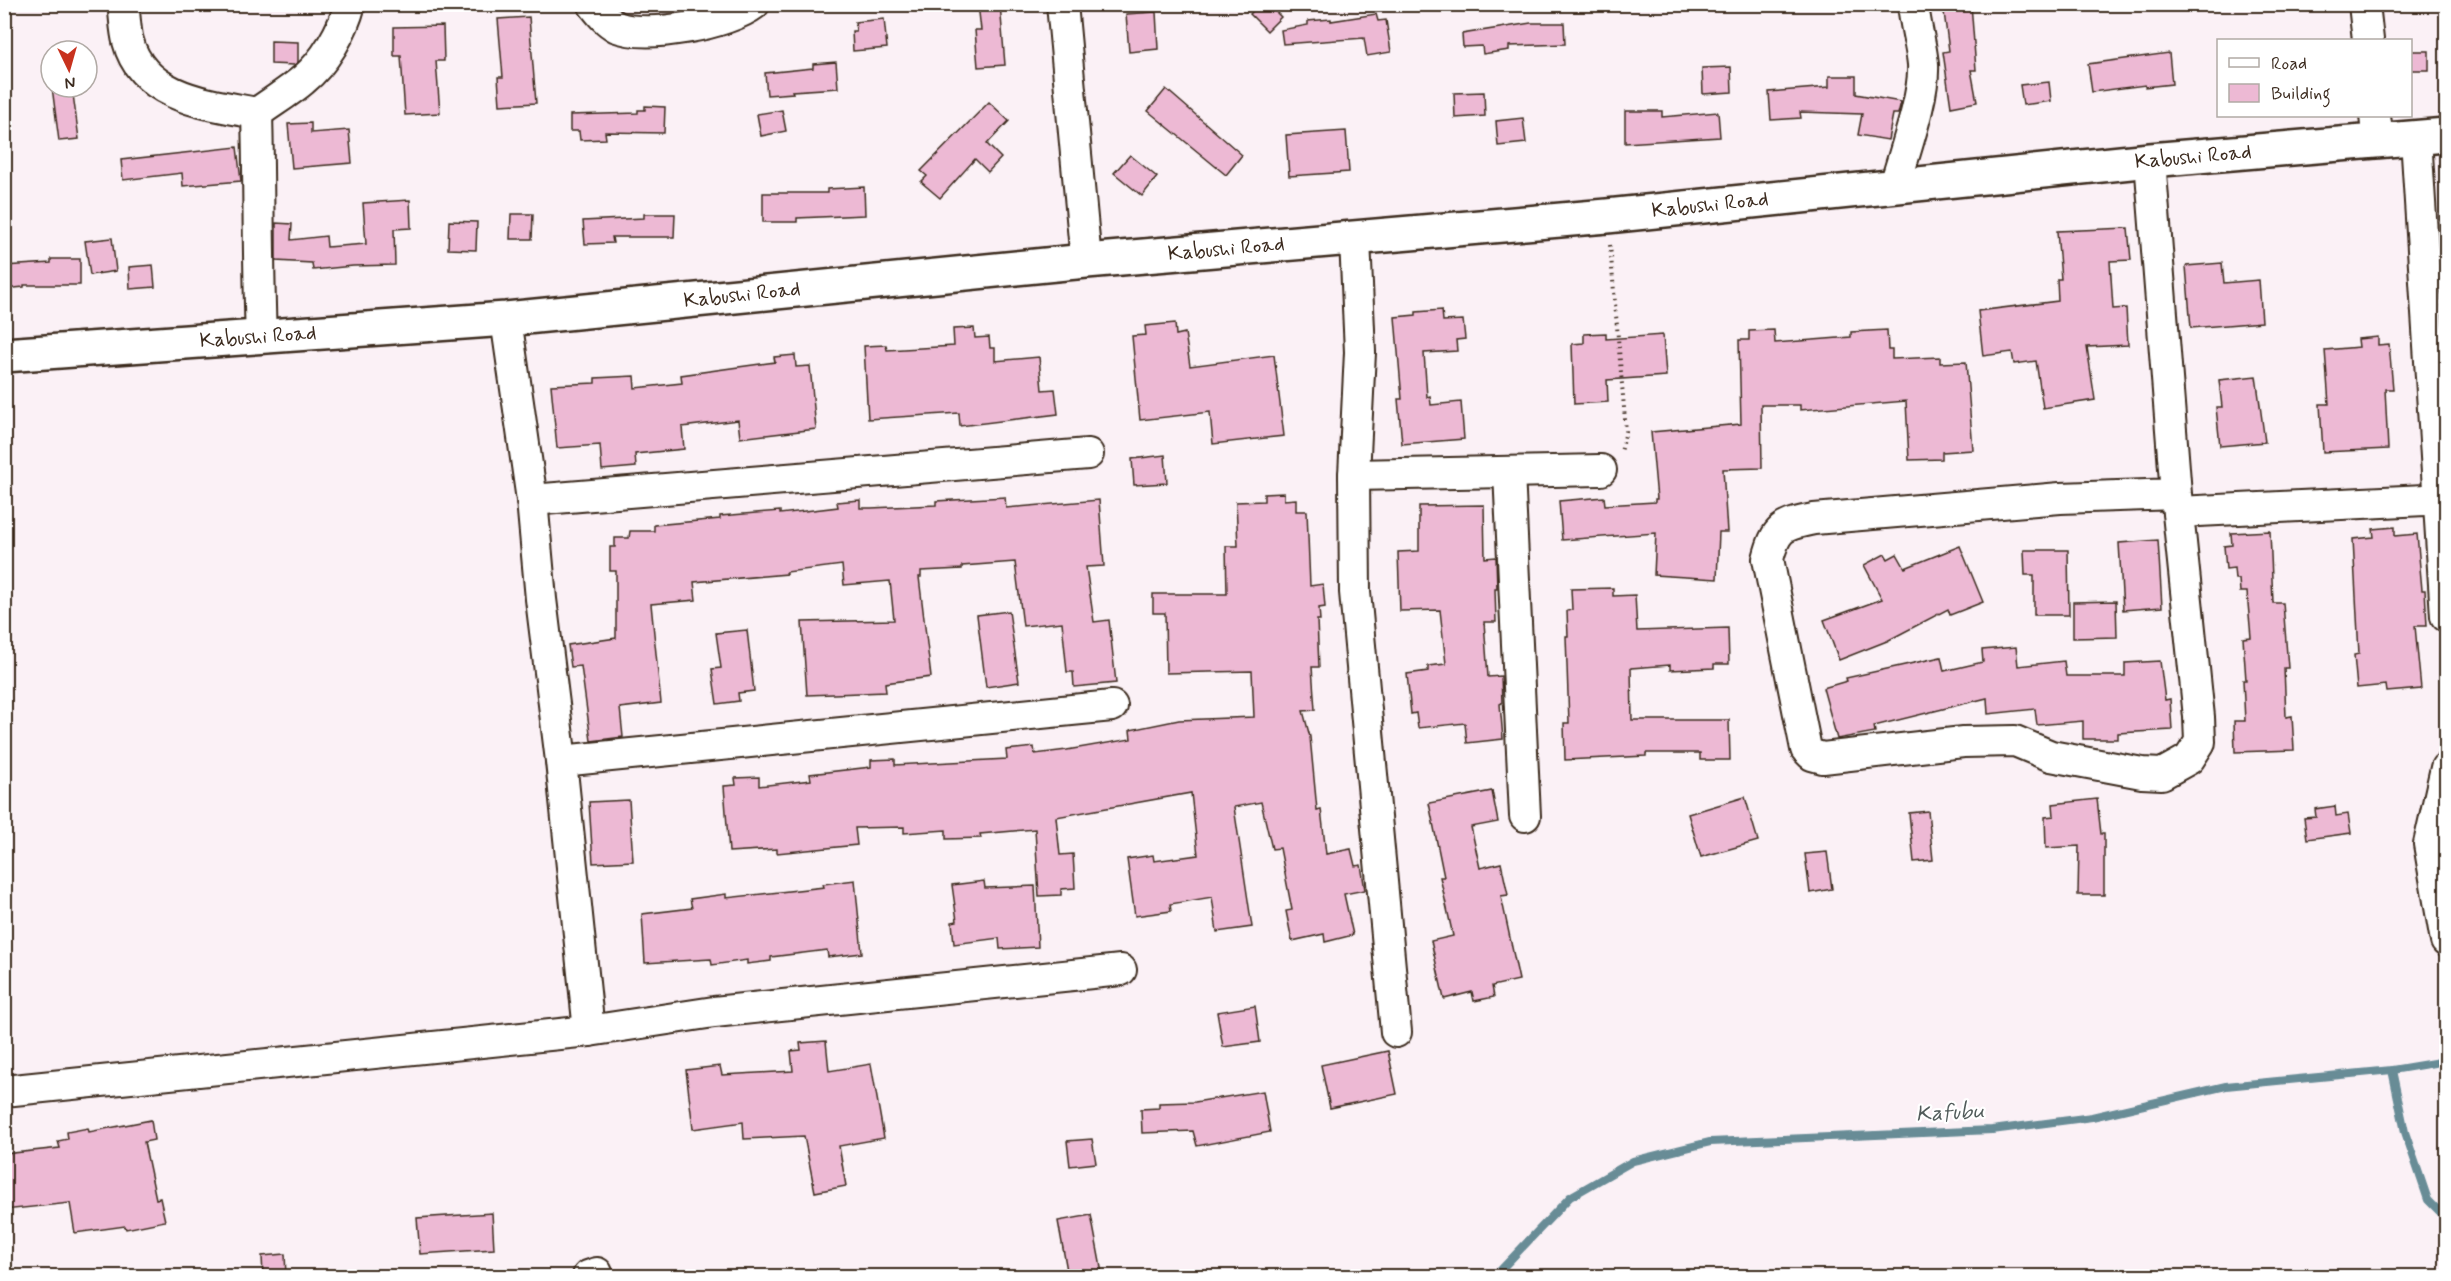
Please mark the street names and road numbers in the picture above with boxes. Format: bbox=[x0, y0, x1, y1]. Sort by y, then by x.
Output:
street label: Kabushi Road bbox=[2133, 138, 2253, 176]
street label: Kabushi Road bbox=[1650, 185, 1770, 225]
street label: Kabushi Road bbox=[1166, 230, 1286, 268]
street label: Kabushi Road bbox=[682, 275, 802, 315]
street label: Kabushi Road bbox=[199, 319, 317, 355]

